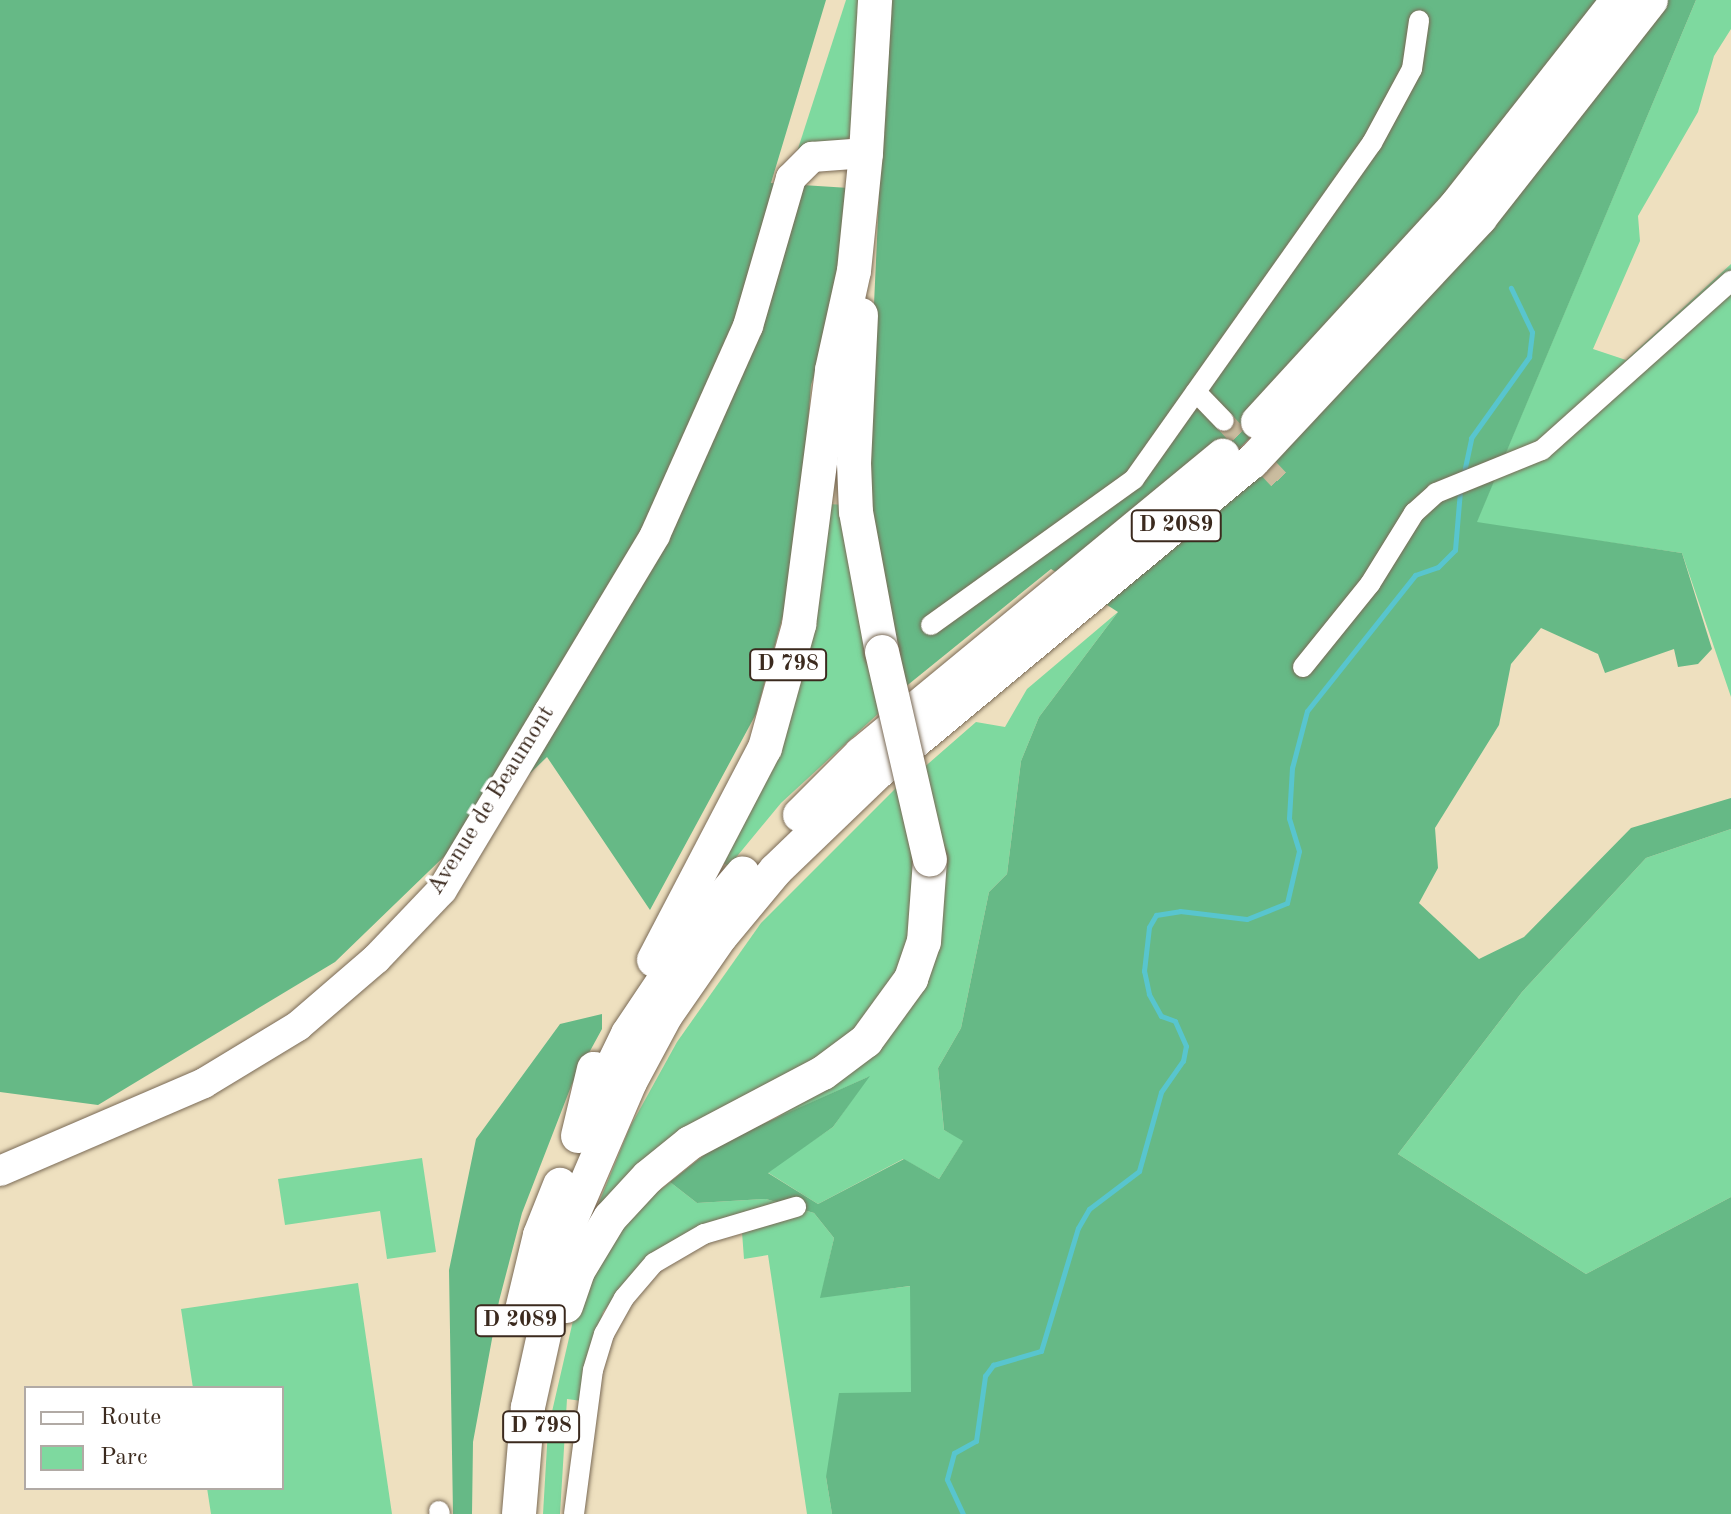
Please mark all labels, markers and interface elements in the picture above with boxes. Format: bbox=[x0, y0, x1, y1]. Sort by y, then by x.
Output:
road number: D 2089 bbox=[1130, 508, 1222, 544]
road number: D 798 bbox=[748, 647, 828, 683]
street label: Avenue de Beaumont bbox=[422, 701, 562, 901]
road number: D 2089 bbox=[474, 1303, 566, 1339]
legend bbox=[24, 1386, 284, 1490]
text: Route bbox=[100, 1406, 161, 1430]
road number: D 798 bbox=[501, 1409, 581, 1445]
text: Parc bbox=[100, 1446, 147, 1470]

